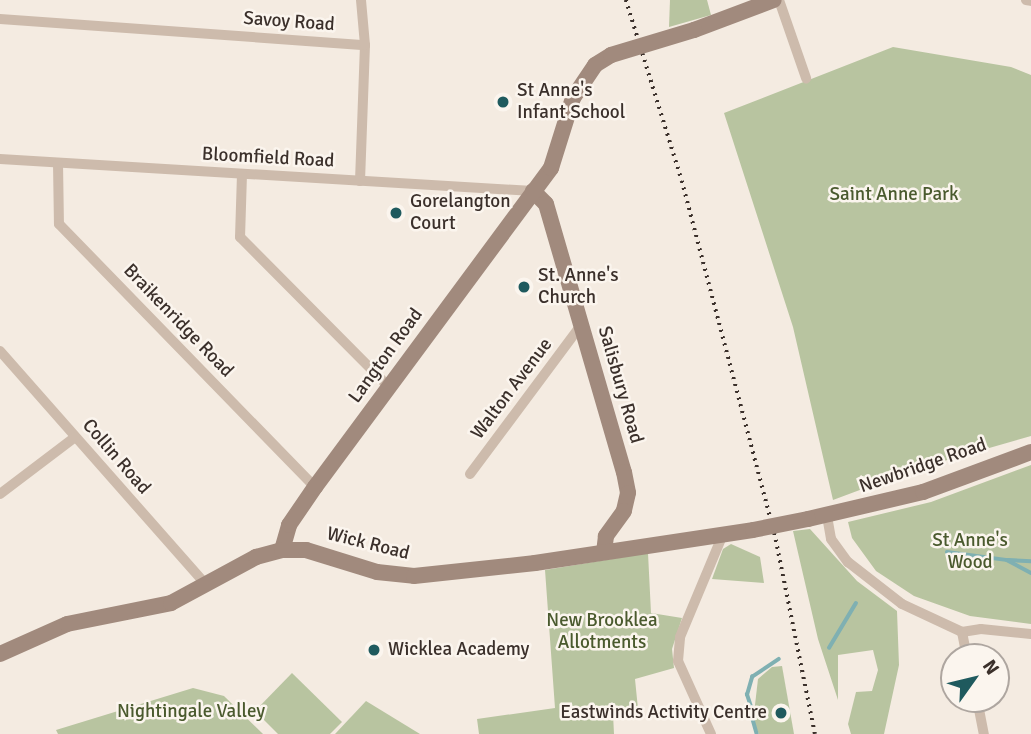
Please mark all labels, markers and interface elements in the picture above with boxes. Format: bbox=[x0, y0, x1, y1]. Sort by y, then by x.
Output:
street label: Savoy Road bbox=[243, 7, 335, 37]
place label: St Anne's Infant School bbox=[517, 80, 625, 124]
marker: St Anne's Infant School bbox=[495, 94, 511, 110]
street label: Bloomfield Road bbox=[201, 143, 335, 173]
park label: Saint Anne Park bbox=[829, 184, 959, 206]
place label: Gorelangton Court bbox=[410, 191, 511, 235]
marker: Gorelangton Court bbox=[388, 205, 404, 221]
street label: Braikenridge Road bbox=[118, 260, 238, 382]
place label: St. Anne's Church bbox=[538, 265, 618, 309]
marker: St. Anne's Church bbox=[516, 279, 532, 295]
street label: Langton Road bbox=[344, 304, 428, 408]
street label: Salisbury Road bbox=[592, 324, 648, 446]
street label: Walton Avenue bbox=[467, 334, 557, 444]
street label: Collin Road bbox=[77, 415, 155, 499]
street label: Newbridge Road bbox=[856, 434, 990, 498]
street label: Wick Road bbox=[324, 523, 412, 565]
park label: St Anne's Wood bbox=[932, 530, 1008, 574]
park label: New Brooklea Allotments bbox=[546, 610, 658, 654]
place label: Wicklea Academy bbox=[388, 639, 529, 661]
marker: Wicklea Academy bbox=[366, 642, 382, 658]
north arrow bbox=[940, 643, 1010, 713]
text: N bbox=[977, 655, 1004, 680]
park label: Nightingale Valley bbox=[117, 701, 265, 723]
place label: Eastwinds Activity Centre bbox=[560, 702, 767, 724]
marker: Eastwinds Activity Centre bbox=[773, 705, 789, 721]

